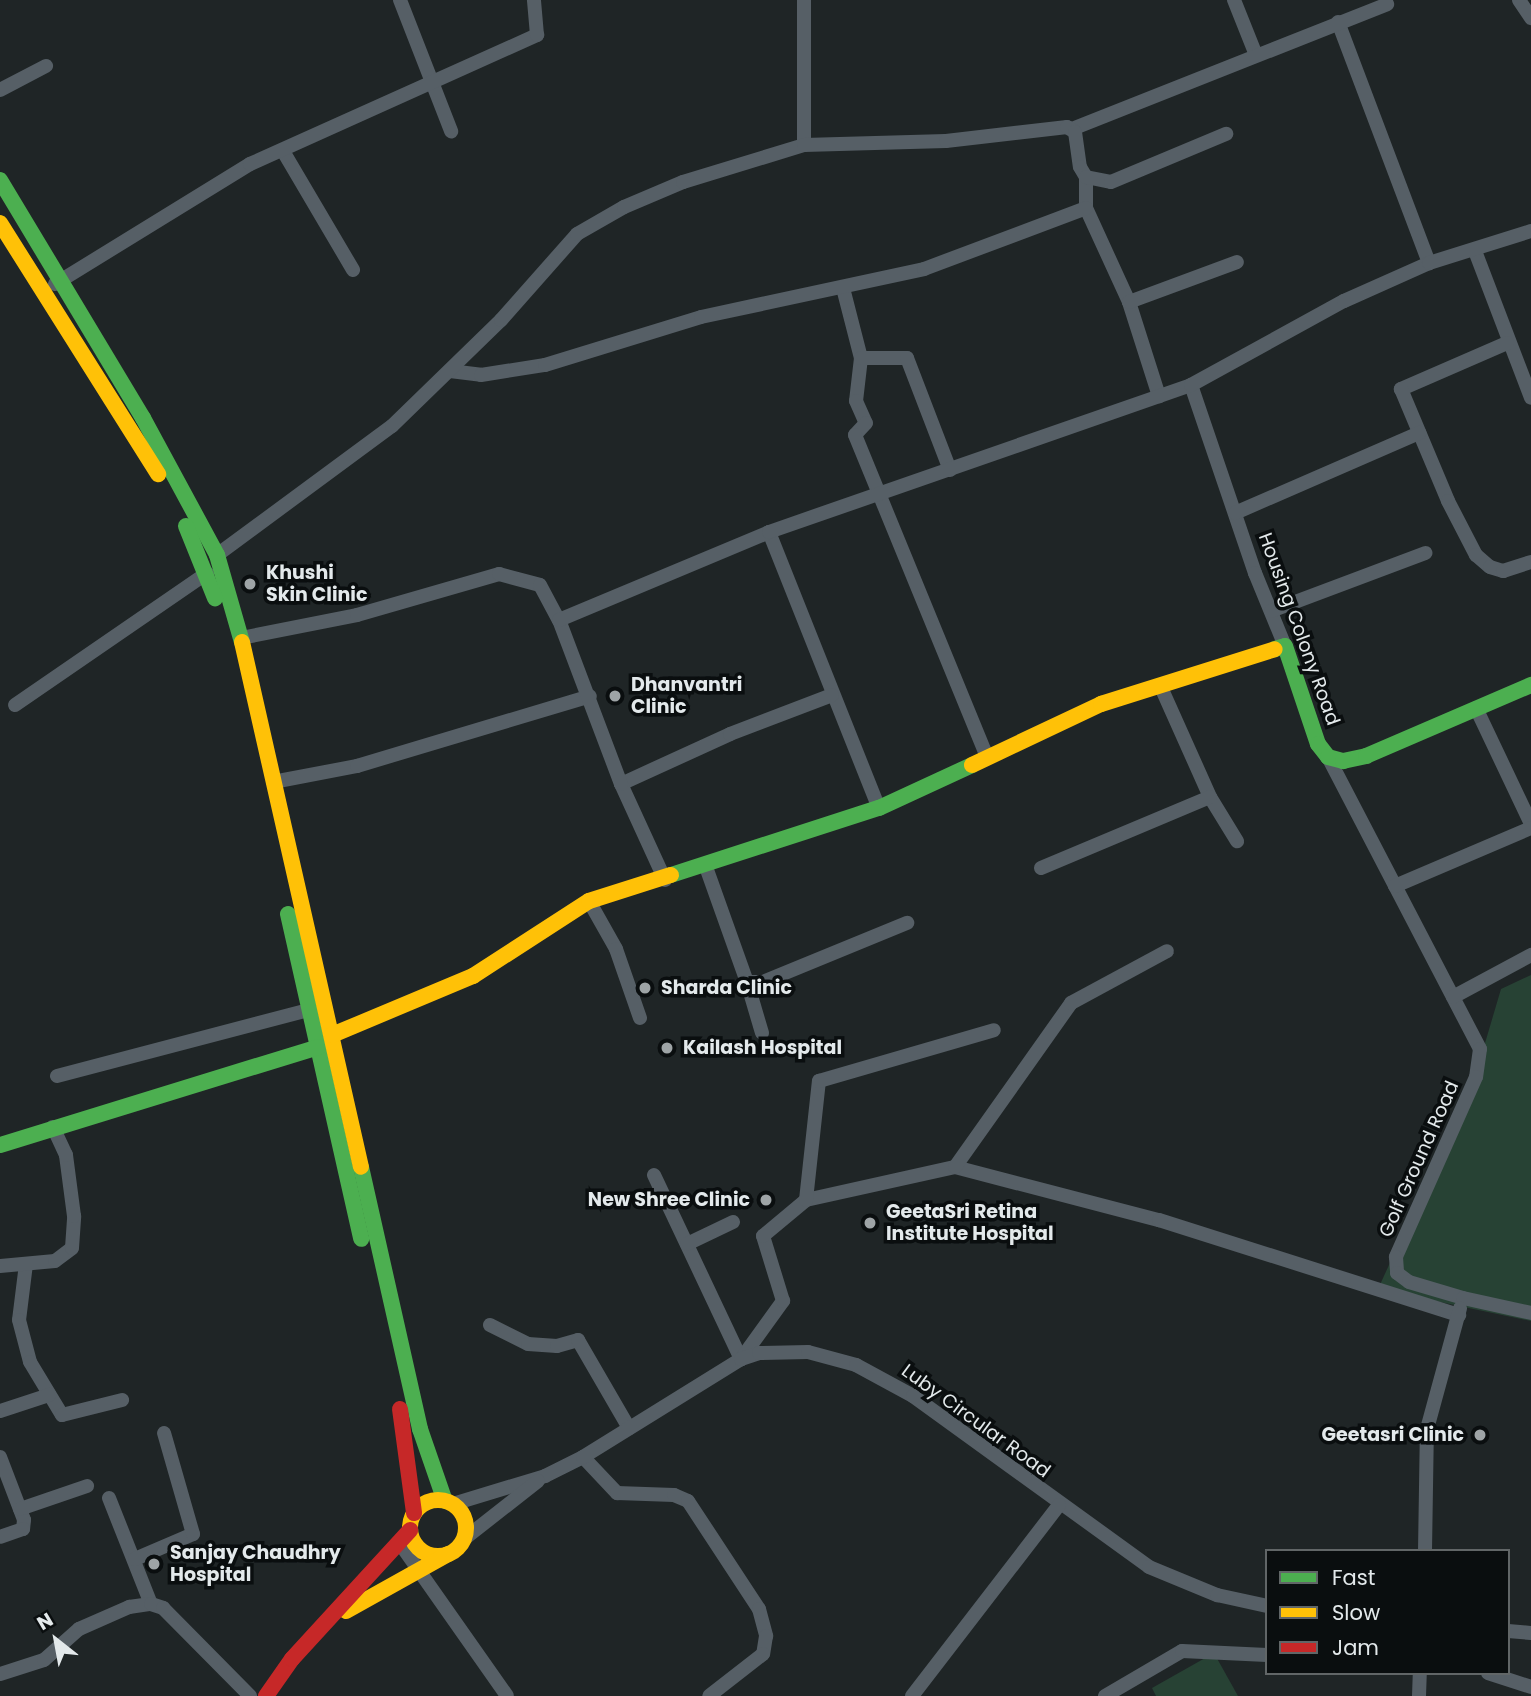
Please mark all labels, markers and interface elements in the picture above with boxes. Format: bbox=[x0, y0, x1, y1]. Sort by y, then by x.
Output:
street label: Housing Colony Road bbox=[1254, 530, 1344, 728]
place label: Khushi Skin Clinic bbox=[266, 562, 367, 606]
marker: Khushi Skin Clinic bbox=[240, 574, 260, 594]
place label: Dhanvantri Clinic bbox=[631, 674, 742, 718]
marker: Dhanvantri Clinic bbox=[605, 686, 625, 706]
place label: Sharda Clinic bbox=[661, 977, 792, 999]
marker: Sharda Clinic bbox=[635, 978, 655, 998]
place label: Kailash Hospital bbox=[683, 1037, 842, 1059]
marker: Kailash Hospital bbox=[657, 1038, 677, 1058]
street label: Golf Ground Road bbox=[1374, 1077, 1464, 1241]
place label: New Shree Clinic bbox=[588, 1189, 750, 1211]
marker: New Shree Clinic bbox=[756, 1190, 776, 1210]
place label: GeetaSri Retina Institute Hospital bbox=[886, 1201, 1054, 1245]
marker: GeetaSri Retina Institute Hospital bbox=[860, 1213, 880, 1233]
street label: Luby Circular Road bbox=[897, 1359, 1055, 1483]
place label: Geetasri Clinic bbox=[1322, 1424, 1464, 1446]
marker: Geetasri Clinic bbox=[1470, 1425, 1490, 1445]
place label: Sanjay Chaudhry Hospital bbox=[170, 1542, 341, 1586]
legend bbox=[1265, 1549, 1510, 1675]
marker: Sanjay Chaudhry Hospital bbox=[144, 1554, 164, 1574]
text: Fast bbox=[1332, 1563, 1375, 1592]
text: Slow bbox=[1332, 1598, 1380, 1627]
north arrow bbox=[21, 1605, 91, 1675]
text: N bbox=[32, 1606, 58, 1637]
text: Jam bbox=[1332, 1633, 1379, 1662]

